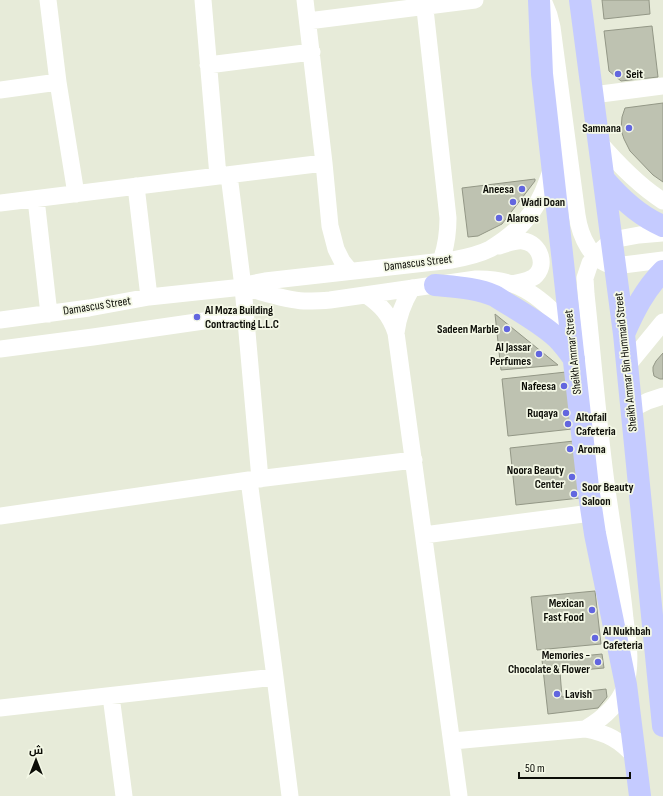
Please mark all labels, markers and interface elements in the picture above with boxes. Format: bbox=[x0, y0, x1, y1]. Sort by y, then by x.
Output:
place label: Seit bbox=[626, 67, 643, 82]
marker: Seit bbox=[613, 69, 623, 79]
place label: Samnana bbox=[582, 121, 621, 136]
marker: Samnana bbox=[624, 123, 634, 133]
place label: Aneesa bbox=[482, 182, 514, 197]
marker: Aneesa bbox=[517, 184, 527, 194]
place label: Wadi Doan bbox=[521, 195, 565, 210]
marker: Wadi Doan bbox=[508, 197, 518, 207]
place label: Alaroos bbox=[506, 211, 539, 226]
marker: Alaroos bbox=[494, 213, 504, 223]
street label: Damascus Street bbox=[383, 251, 453, 275]
street label: Sheikh Ammar Bin Hummaid Street bbox=[611, 291, 641, 432]
street label: Damascus Street bbox=[62, 293, 132, 319]
place label: Al Moza Building Contracting L.L.C bbox=[204, 303, 279, 332]
street label: Sheikh Ammar Street bbox=[561, 309, 585, 395]
marker: Al Moza Building Contracting L.L.C bbox=[192, 312, 202, 322]
place label: Sadeen Marble bbox=[437, 322, 499, 337]
marker: Sadeen Marble bbox=[502, 324, 512, 334]
place label: Al Jassar Perfumes bbox=[490, 340, 531, 369]
marker: Al Jassar Perfumes bbox=[534, 349, 544, 359]
place label: Nafeesa bbox=[521, 379, 556, 394]
marker: Nafeesa bbox=[559, 381, 569, 391]
place label: Ruqaya bbox=[527, 406, 558, 421]
marker: Ruqaya bbox=[561, 408, 571, 418]
place label: Altofail Cafeteria bbox=[575, 410, 616, 439]
marker: Altofail Cafeteria bbox=[563, 419, 573, 429]
place label: Aroma bbox=[577, 442, 606, 457]
marker: Aroma bbox=[565, 444, 575, 454]
place label: Noora Beauty Center bbox=[507, 463, 564, 492]
marker: Noora Beauty Center bbox=[567, 472, 577, 482]
place label: Soor Beauty Saloon bbox=[582, 480, 634, 509]
marker: Soor Beauty Saloon bbox=[569, 489, 579, 499]
place label: Mexican Fast Food bbox=[544, 596, 584, 625]
marker: Mexican Fast Food bbox=[587, 605, 597, 615]
place label: Al Nukhbah Cafeteria bbox=[602, 624, 651, 653]
marker: Al Nukhbah Cafeteria bbox=[590, 633, 600, 643]
place label: Memories - Chocolate & Flower bbox=[508, 648, 590, 677]
marker: Memories - Chocolate & Flower bbox=[593, 657, 603, 667]
place label: Lavish bbox=[565, 687, 592, 702]
marker: Lavish bbox=[552, 689, 562, 699]
north arrow bbox=[16, 740, 56, 780]
text: ش bbox=[29, 744, 43, 757]
scale bar bbox=[519, 754, 630, 780]
text: 50 m bbox=[525, 761, 545, 776]

